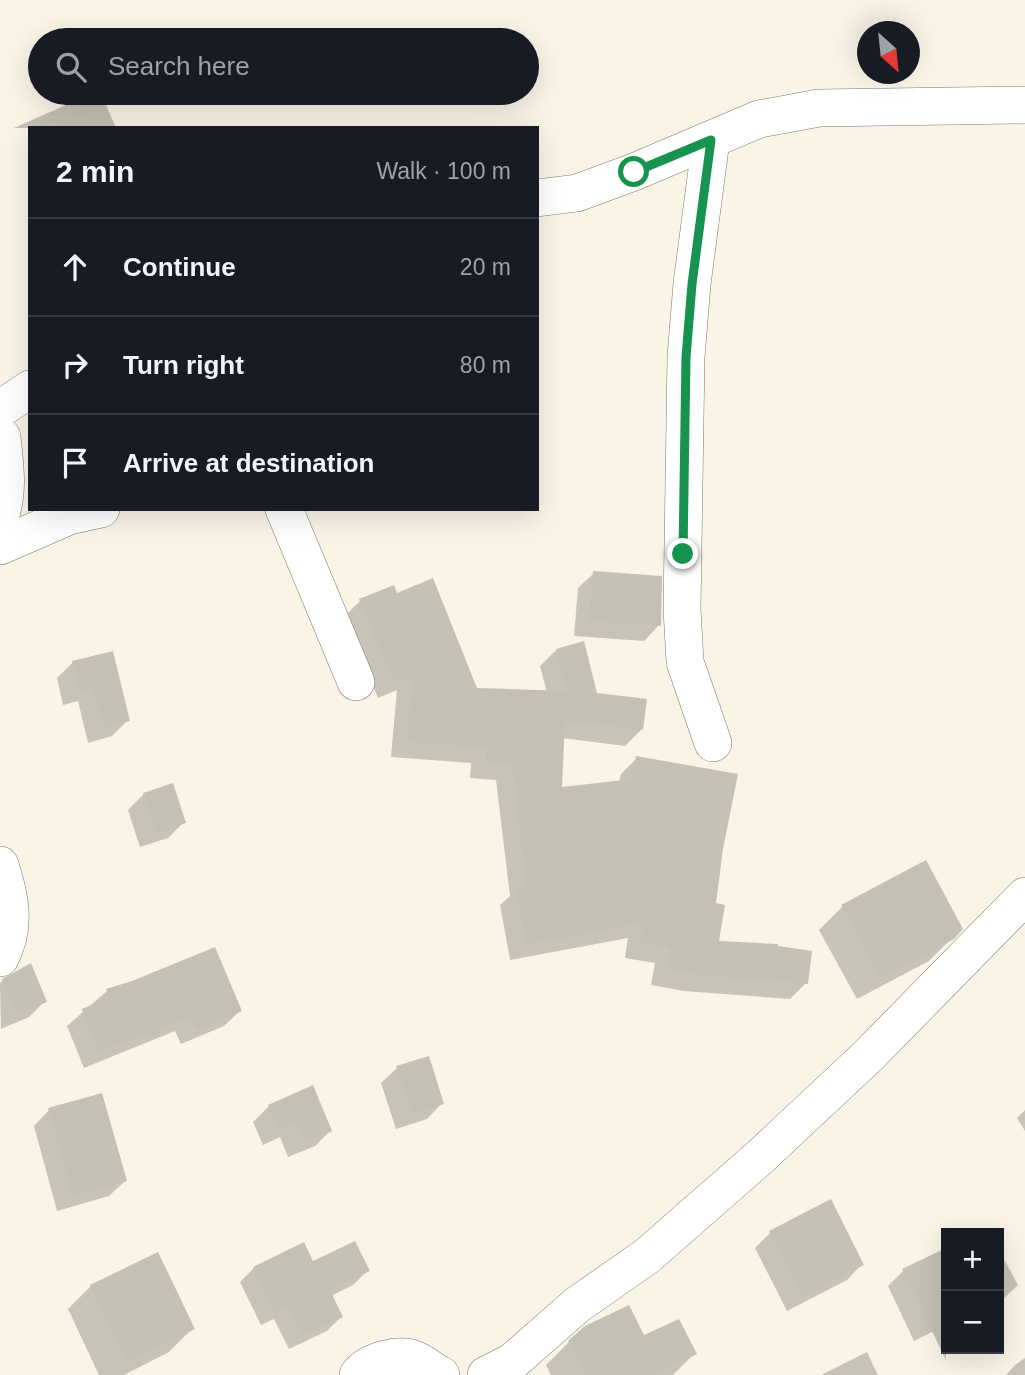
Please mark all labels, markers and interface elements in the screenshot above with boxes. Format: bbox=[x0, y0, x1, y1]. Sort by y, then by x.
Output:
north arrow bbox=[857, 21, 920, 84]
search box bbox=[28, 28, 539, 105]
icon: search bbox=[52, 48, 90, 86]
text: Search here bbox=[108, 51, 250, 81]
text: 2 min bbox=[56, 155, 134, 188]
route start bbox=[618, 156, 649, 187]
text: Walk · 100 m bbox=[376, 158, 511, 184]
icon: ahead bbox=[56, 248, 94, 286]
text: Continue bbox=[123, 252, 236, 282]
text: 20 m bbox=[460, 254, 511, 280]
icon: right bbox=[56, 346, 94, 384]
text: Turn right bbox=[123, 350, 244, 380]
text: 80 m bbox=[460, 352, 511, 378]
icon: arrive bbox=[56, 444, 94, 482]
text: Arrive at destination bbox=[123, 448, 374, 478]
route end bbox=[667, 538, 698, 569]
map controls bbox=[941, 1228, 1004, 1354]
button: + bbox=[941, 1228, 1004, 1291]
button: − bbox=[941, 1291, 1004, 1354]

